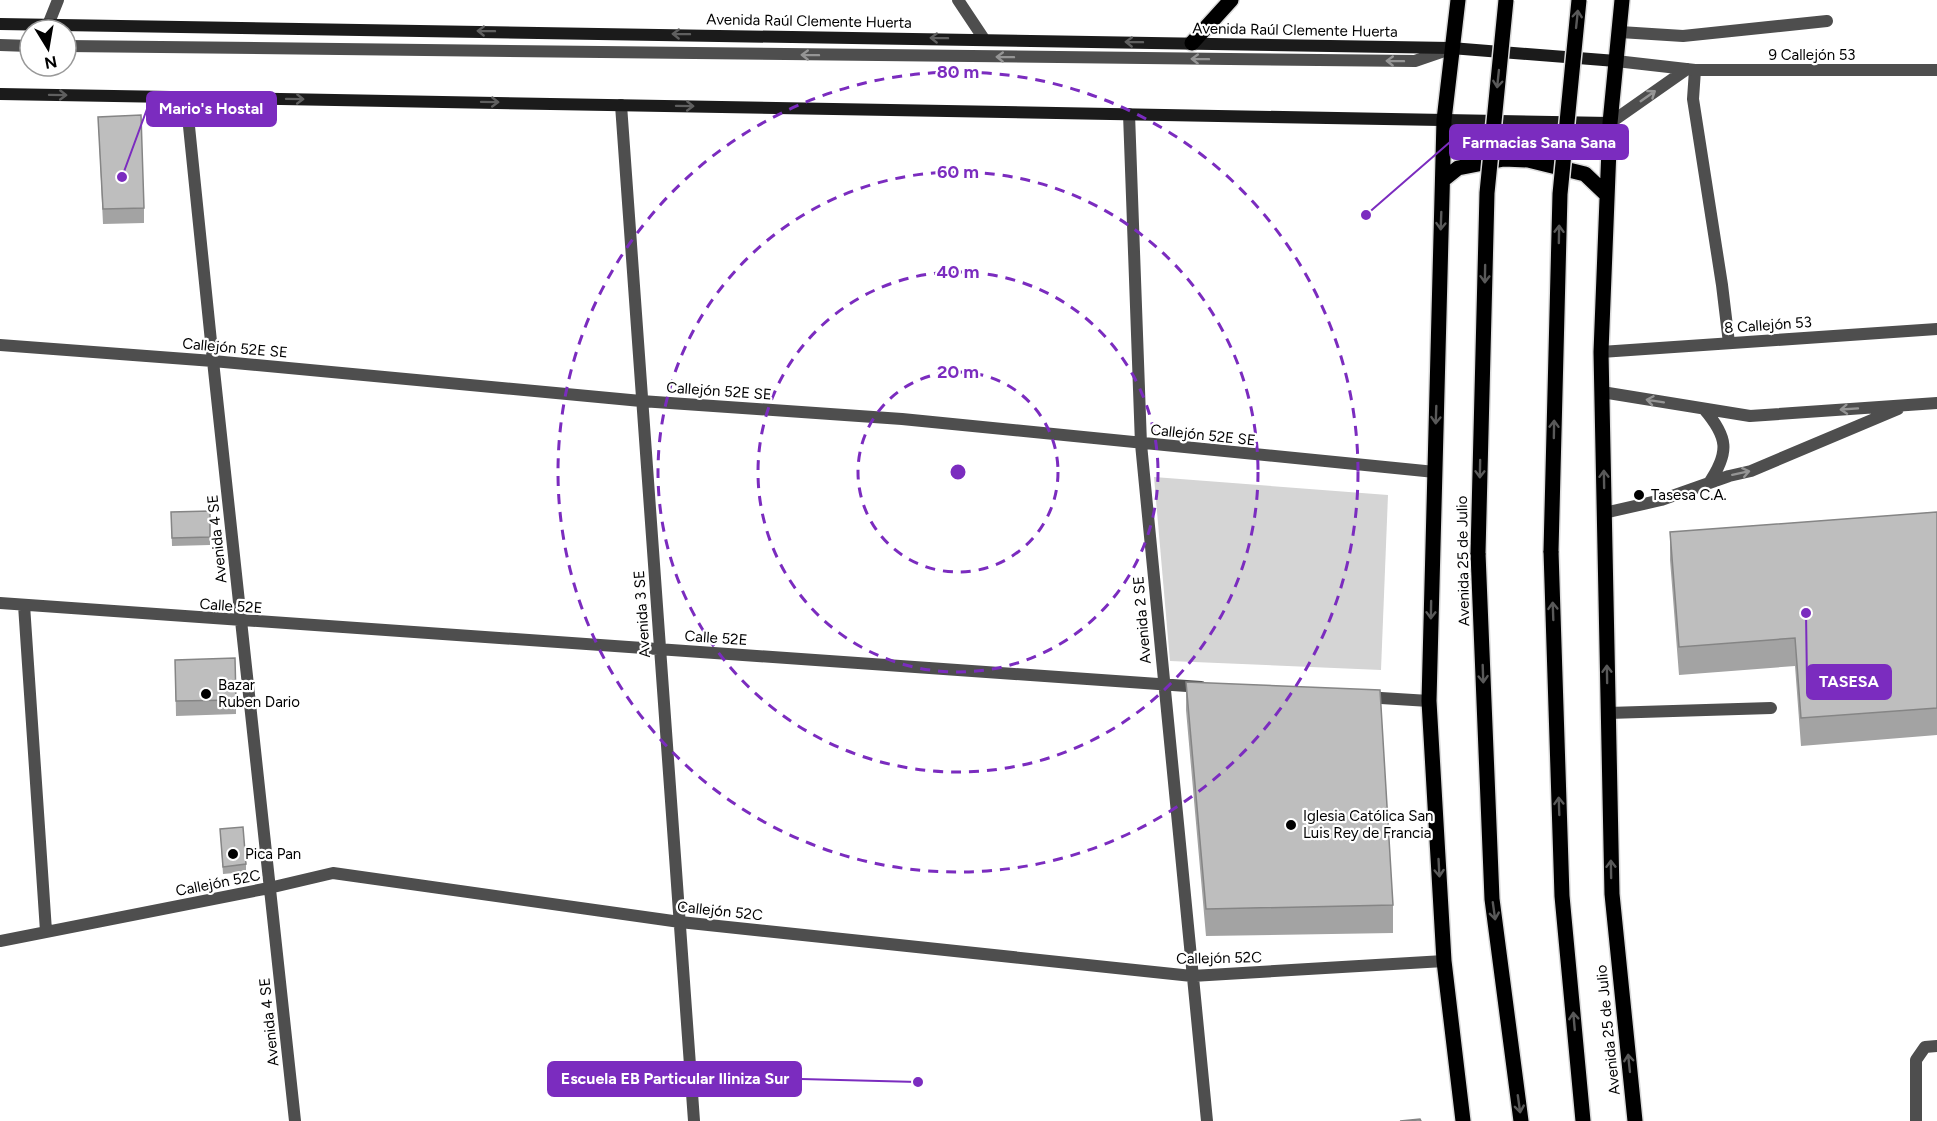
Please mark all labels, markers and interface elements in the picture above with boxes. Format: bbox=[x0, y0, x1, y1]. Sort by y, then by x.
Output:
street label: Avenida Raúl Clemente Huerta bbox=[706, 10, 912, 32]
one-way arrow bbox=[1572, 10, 1583, 30]
north arrow bbox=[18, 18, 78, 78]
street label: Avenida Raúl Clemente Huerta bbox=[1192, 19, 1398, 41]
one-way arrow bbox=[477, 26, 497, 37]
one-way arrow bbox=[672, 29, 692, 40]
one-way arrow bbox=[929, 33, 949, 44]
one-way arrow bbox=[1124, 36, 1144, 48]
street label: 9 Callejón 53 bbox=[1768, 46, 1856, 64]
one-way arrow bbox=[801, 49, 821, 60]
one-way arrow bbox=[996, 51, 1016, 63]
text: N bbox=[43, 52, 59, 73]
one-way arrow bbox=[1191, 53, 1211, 65]
one-way arrow bbox=[1386, 55, 1406, 67]
text: 80 m bbox=[937, 61, 979, 83]
one-way arrow bbox=[1492, 69, 1503, 89]
one-way arrow bbox=[48, 89, 68, 101]
one-way arrow bbox=[1640, 90, 1656, 102]
callout: Mario's Hostal bbox=[147, 92, 276, 126]
one-way arrow bbox=[285, 93, 305, 104]
one-way arrow bbox=[480, 97, 500, 108]
text: Mario's Hostal bbox=[159, 99, 263, 118]
one-way arrow bbox=[675, 100, 695, 112]
callout: Farmacias Sana Sana bbox=[1450, 125, 1628, 159]
text: Farmacias Sana Sana bbox=[1462, 133, 1616, 152]
text: 60 m bbox=[937, 161, 979, 183]
one-way arrow bbox=[1436, 210, 1447, 230]
one-way arrow bbox=[1553, 225, 1565, 245]
text: 40 m bbox=[936, 261, 980, 283]
one-way arrow bbox=[1479, 263, 1491, 283]
street label: 8 Callejón 53 bbox=[1724, 313, 1812, 337]
street label: Callejón 52E SE bbox=[182, 334, 288, 362]
text: 20 m bbox=[937, 361, 979, 383]
street label: Callejón 52E SE bbox=[666, 378, 772, 404]
one-way arrow bbox=[1646, 396, 1665, 407]
one-way arrow bbox=[1839, 404, 1859, 415]
one-way arrow bbox=[1431, 405, 1442, 425]
one-way arrow bbox=[1549, 420, 1560, 440]
street label: Callejón 52E SE bbox=[1149, 421, 1257, 449]
one-way arrow bbox=[1475, 458, 1486, 478]
centre of rings bbox=[948, 462, 968, 482]
one-way arrow bbox=[1730, 467, 1750, 478]
one-way arrow bbox=[1598, 469, 1609, 489]
place label: Tasesa C.A. bbox=[1651, 486, 1727, 504]
marker: Tasesa C.A. bbox=[1632, 488, 1646, 502]
street label: Avenida 4 SE bbox=[203, 494, 231, 584]
street label: Avenida 25 de Julio bbox=[1453, 495, 1473, 627]
street label: Avenida 3 SE bbox=[630, 570, 654, 658]
street label: Avenida 2 SE bbox=[1129, 575, 1155, 665]
street label: Calle 52E bbox=[199, 595, 263, 617]
one-way arrow bbox=[1426, 600, 1437, 620]
one-way arrow bbox=[1548, 601, 1559, 621]
street label: Calle 52E bbox=[684, 627, 748, 649]
one-way arrow bbox=[1478, 664, 1489, 684]
one-way arrow bbox=[1601, 664, 1613, 684]
callout: TASESA bbox=[1807, 665, 1891, 699]
text: TASESA bbox=[1819, 672, 1880, 691]
place label: Bazar Ruben Dario bbox=[218, 676, 300, 711]
marker: Bazar Ruben Dario bbox=[199, 687, 213, 701]
one-way arrow bbox=[1553, 796, 1565, 816]
place label: Iglesia Católica San Luis Rey de Francia bbox=[1303, 807, 1433, 842]
marker: Iglesia Católica San Luis Rey de Francia bbox=[1284, 818, 1298, 832]
place label: Pica Pan bbox=[245, 845, 301, 863]
marker: Pica Pan bbox=[226, 847, 240, 861]
one-way arrow bbox=[1433, 858, 1444, 878]
one-way arrow bbox=[1606, 859, 1617, 879]
street label: Callejón 52C bbox=[174, 866, 262, 900]
street label: Callejón 52C bbox=[676, 898, 764, 924]
one-way arrow bbox=[1488, 901, 1499, 921]
street label: Callejón 52C bbox=[1176, 948, 1262, 968]
street label: Avenida 25 de Julio bbox=[1592, 964, 1624, 1096]
street label: Avenida 4 SE bbox=[255, 977, 283, 1067]
one-way arrow bbox=[1568, 1011, 1579, 1031]
one-way arrow bbox=[1623, 1053, 1634, 1073]
callout: Escuela EB Particular Iliniza Sur bbox=[548, 1062, 801, 1096]
text: Escuela EB Particular Iliniza Sur bbox=[561, 1069, 789, 1088]
one-way arrow bbox=[1514, 1094, 1525, 1114]

